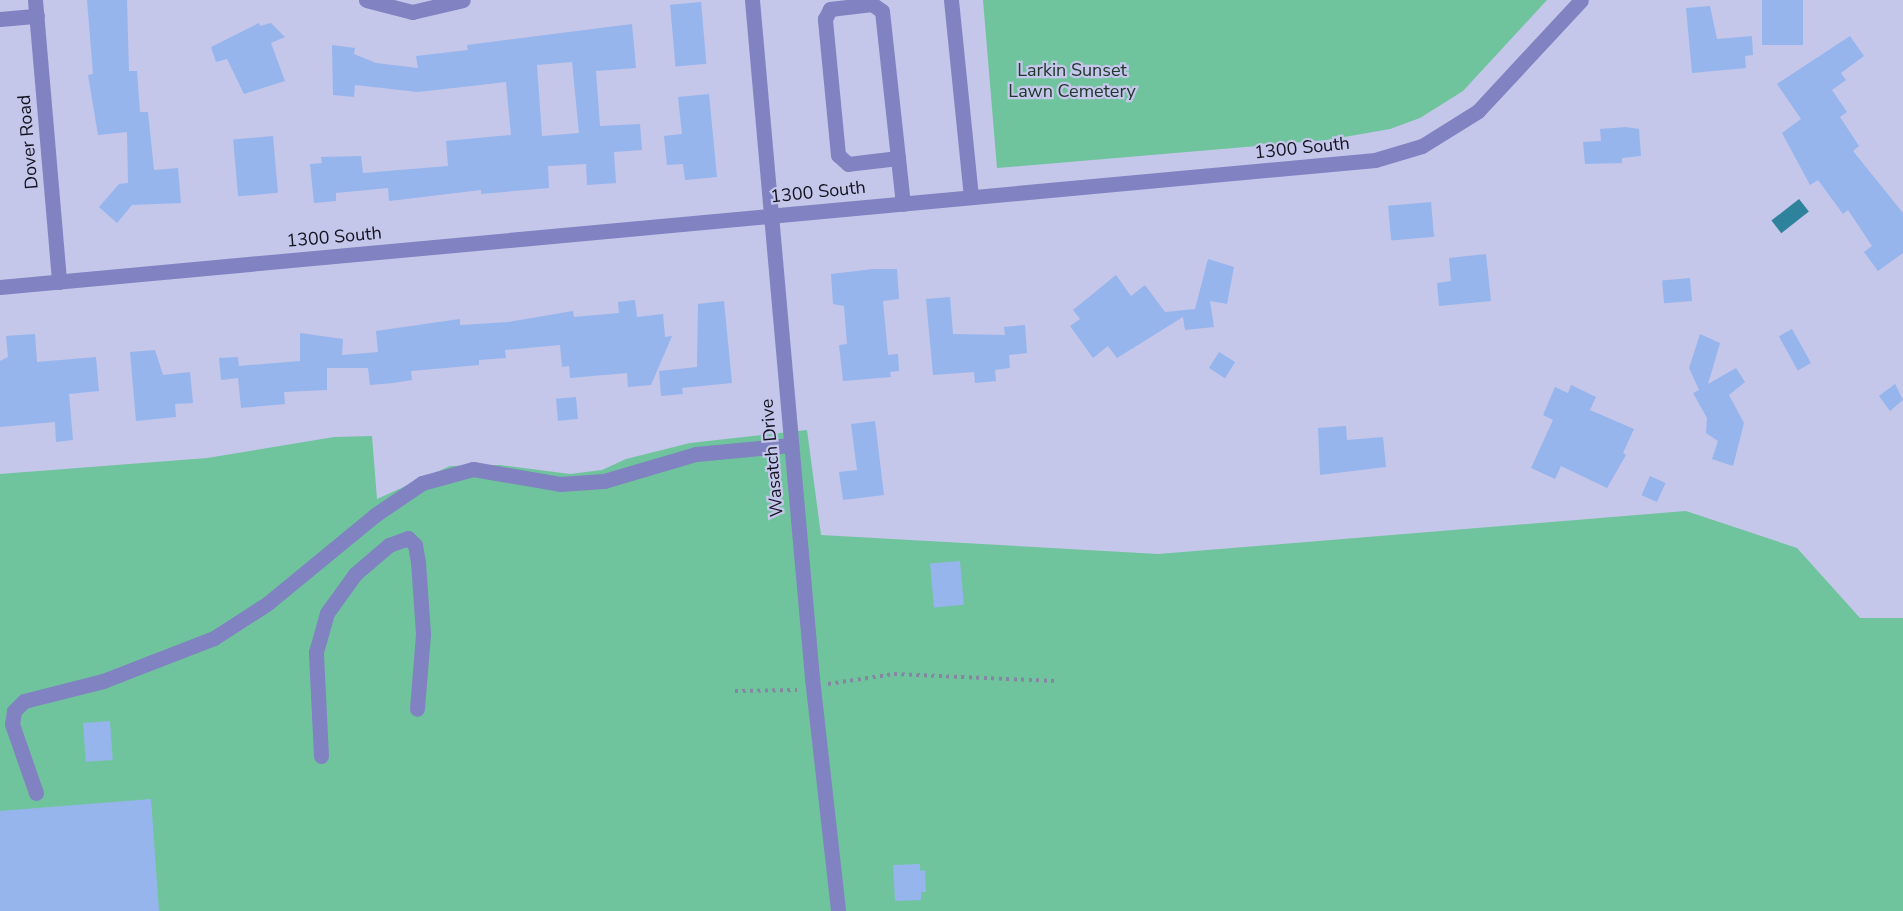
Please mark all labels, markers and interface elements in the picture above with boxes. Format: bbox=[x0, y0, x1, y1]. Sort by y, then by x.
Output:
park label: Larkin Sunset Lawn Cemetery bbox=[1008, 60, 1136, 103]
street label: Dover Road bbox=[13, 94, 43, 190]
street label: 1300 South bbox=[1253, 132, 1351, 164]
street label: 1300 South bbox=[769, 176, 867, 208]
street label: 1300 South bbox=[285, 222, 383, 252]
street label: Wasatch Drive bbox=[756, 398, 788, 518]

